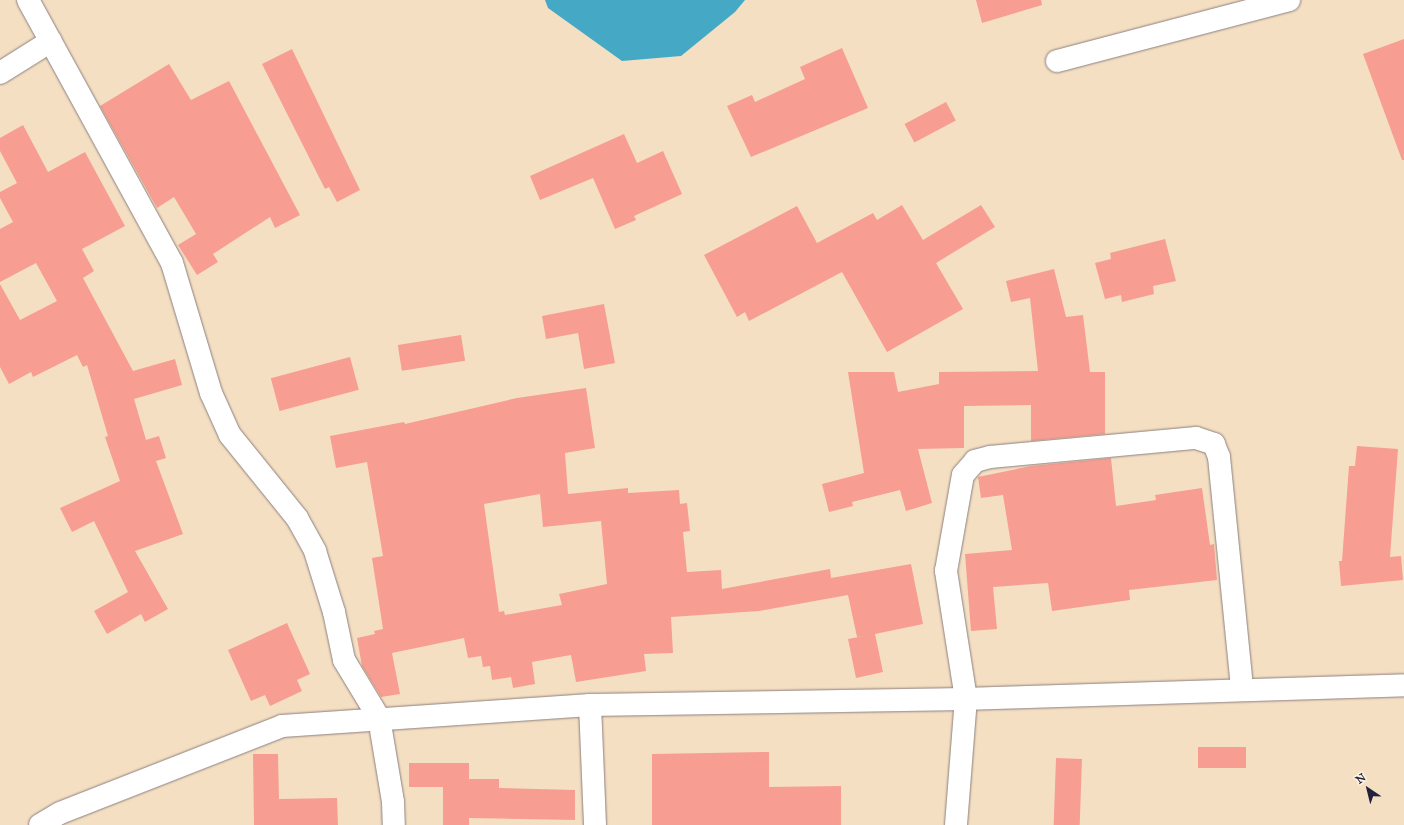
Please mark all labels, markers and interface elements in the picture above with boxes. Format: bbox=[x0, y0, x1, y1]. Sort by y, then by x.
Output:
north arrow bbox=[1348, 769, 1388, 809]
text: N bbox=[1353, 771, 1368, 787]

